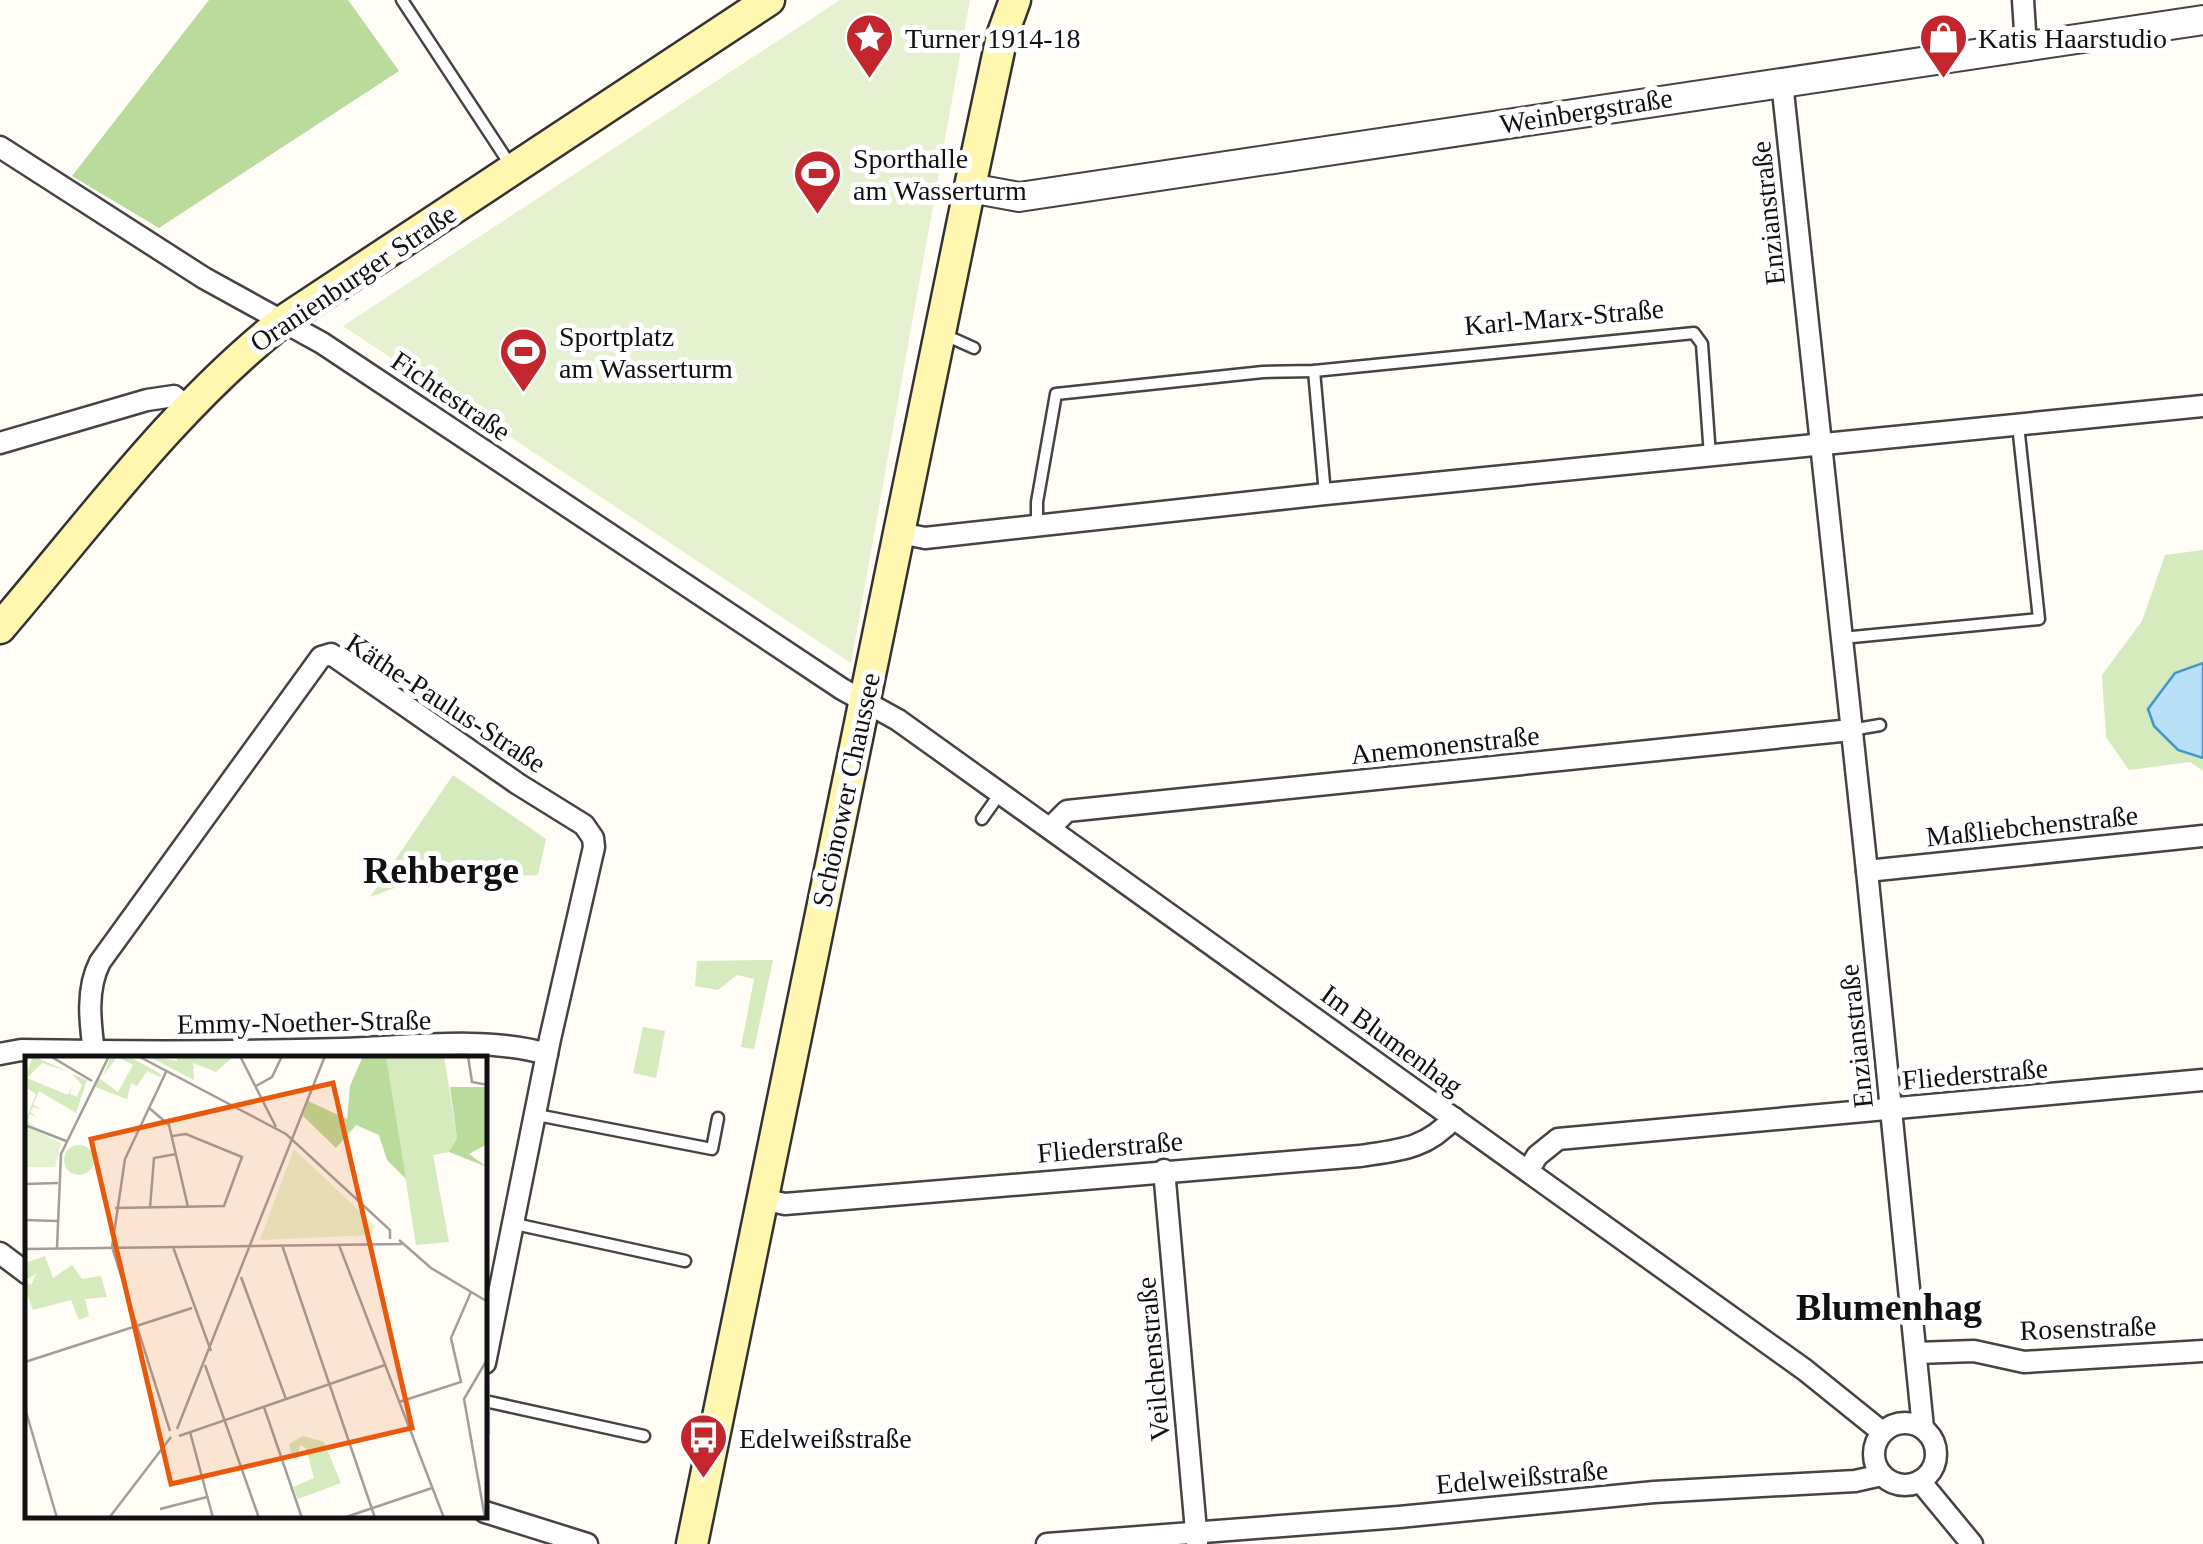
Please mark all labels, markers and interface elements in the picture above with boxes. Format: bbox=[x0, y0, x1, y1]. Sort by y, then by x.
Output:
place icon: Turner 1914-18 bbox=[844, 12, 896, 80]
shop icon: Katis Haarstudio bbox=[1917, 12, 1969, 80]
place label: Turner 1914-18 bbox=[905, 23, 1081, 54]
place label: Katis Haarstudio bbox=[1978, 23, 2167, 54]
street label: Weinbergstraße bbox=[1497, 82, 1675, 140]
street label: Enzianstraße bbox=[1745, 139, 1791, 287]
place label: Sporthalle am Wasserturm bbox=[853, 143, 1027, 206]
sports icon: Sporthalle am Wasserturm bbox=[792, 148, 844, 216]
street label: Oranienburger Straße bbox=[244, 198, 462, 358]
street label: Karl-Marx-Straße bbox=[1463, 293, 1665, 341]
place label: Sportplatz am Wasserturm bbox=[559, 321, 733, 384]
sports icon: Sportplatz am Wasserturm bbox=[498, 326, 550, 394]
street label: Fichtestraße bbox=[386, 345, 516, 447]
street label: Käthe-Paulus-Straße bbox=[340, 627, 552, 779]
street label: Schönower Chaussee bbox=[806, 670, 886, 910]
street label: Anemonenstraße bbox=[1349, 720, 1541, 770]
street label: Maßliebchenstraße bbox=[1924, 799, 2140, 853]
district label: Rehberge bbox=[363, 849, 519, 891]
street label: Enzianstraße bbox=[1833, 962, 1879, 1110]
street label: Im Blumenhag bbox=[1315, 978, 1469, 1102]
street label: Emmy-Noether-Straße bbox=[177, 1004, 431, 1040]
street label: Fliederstraße bbox=[1901, 1052, 2049, 1096]
inset map bbox=[25, 1056, 488, 1519]
street label: Fliederstraße bbox=[1036, 1125, 1184, 1169]
street label: Veilchenstraße bbox=[1130, 1276, 1176, 1442]
district label: Blumenhag bbox=[1796, 1286, 1982, 1328]
street label: Rosenstraße bbox=[2019, 1310, 2157, 1346]
bus stop icon: Edelweißstraße bbox=[678, 1412, 730, 1480]
place label: Edelweißstraße bbox=[739, 1423, 912, 1454]
street label: Edelweißstraße bbox=[1435, 1454, 1609, 1500]

